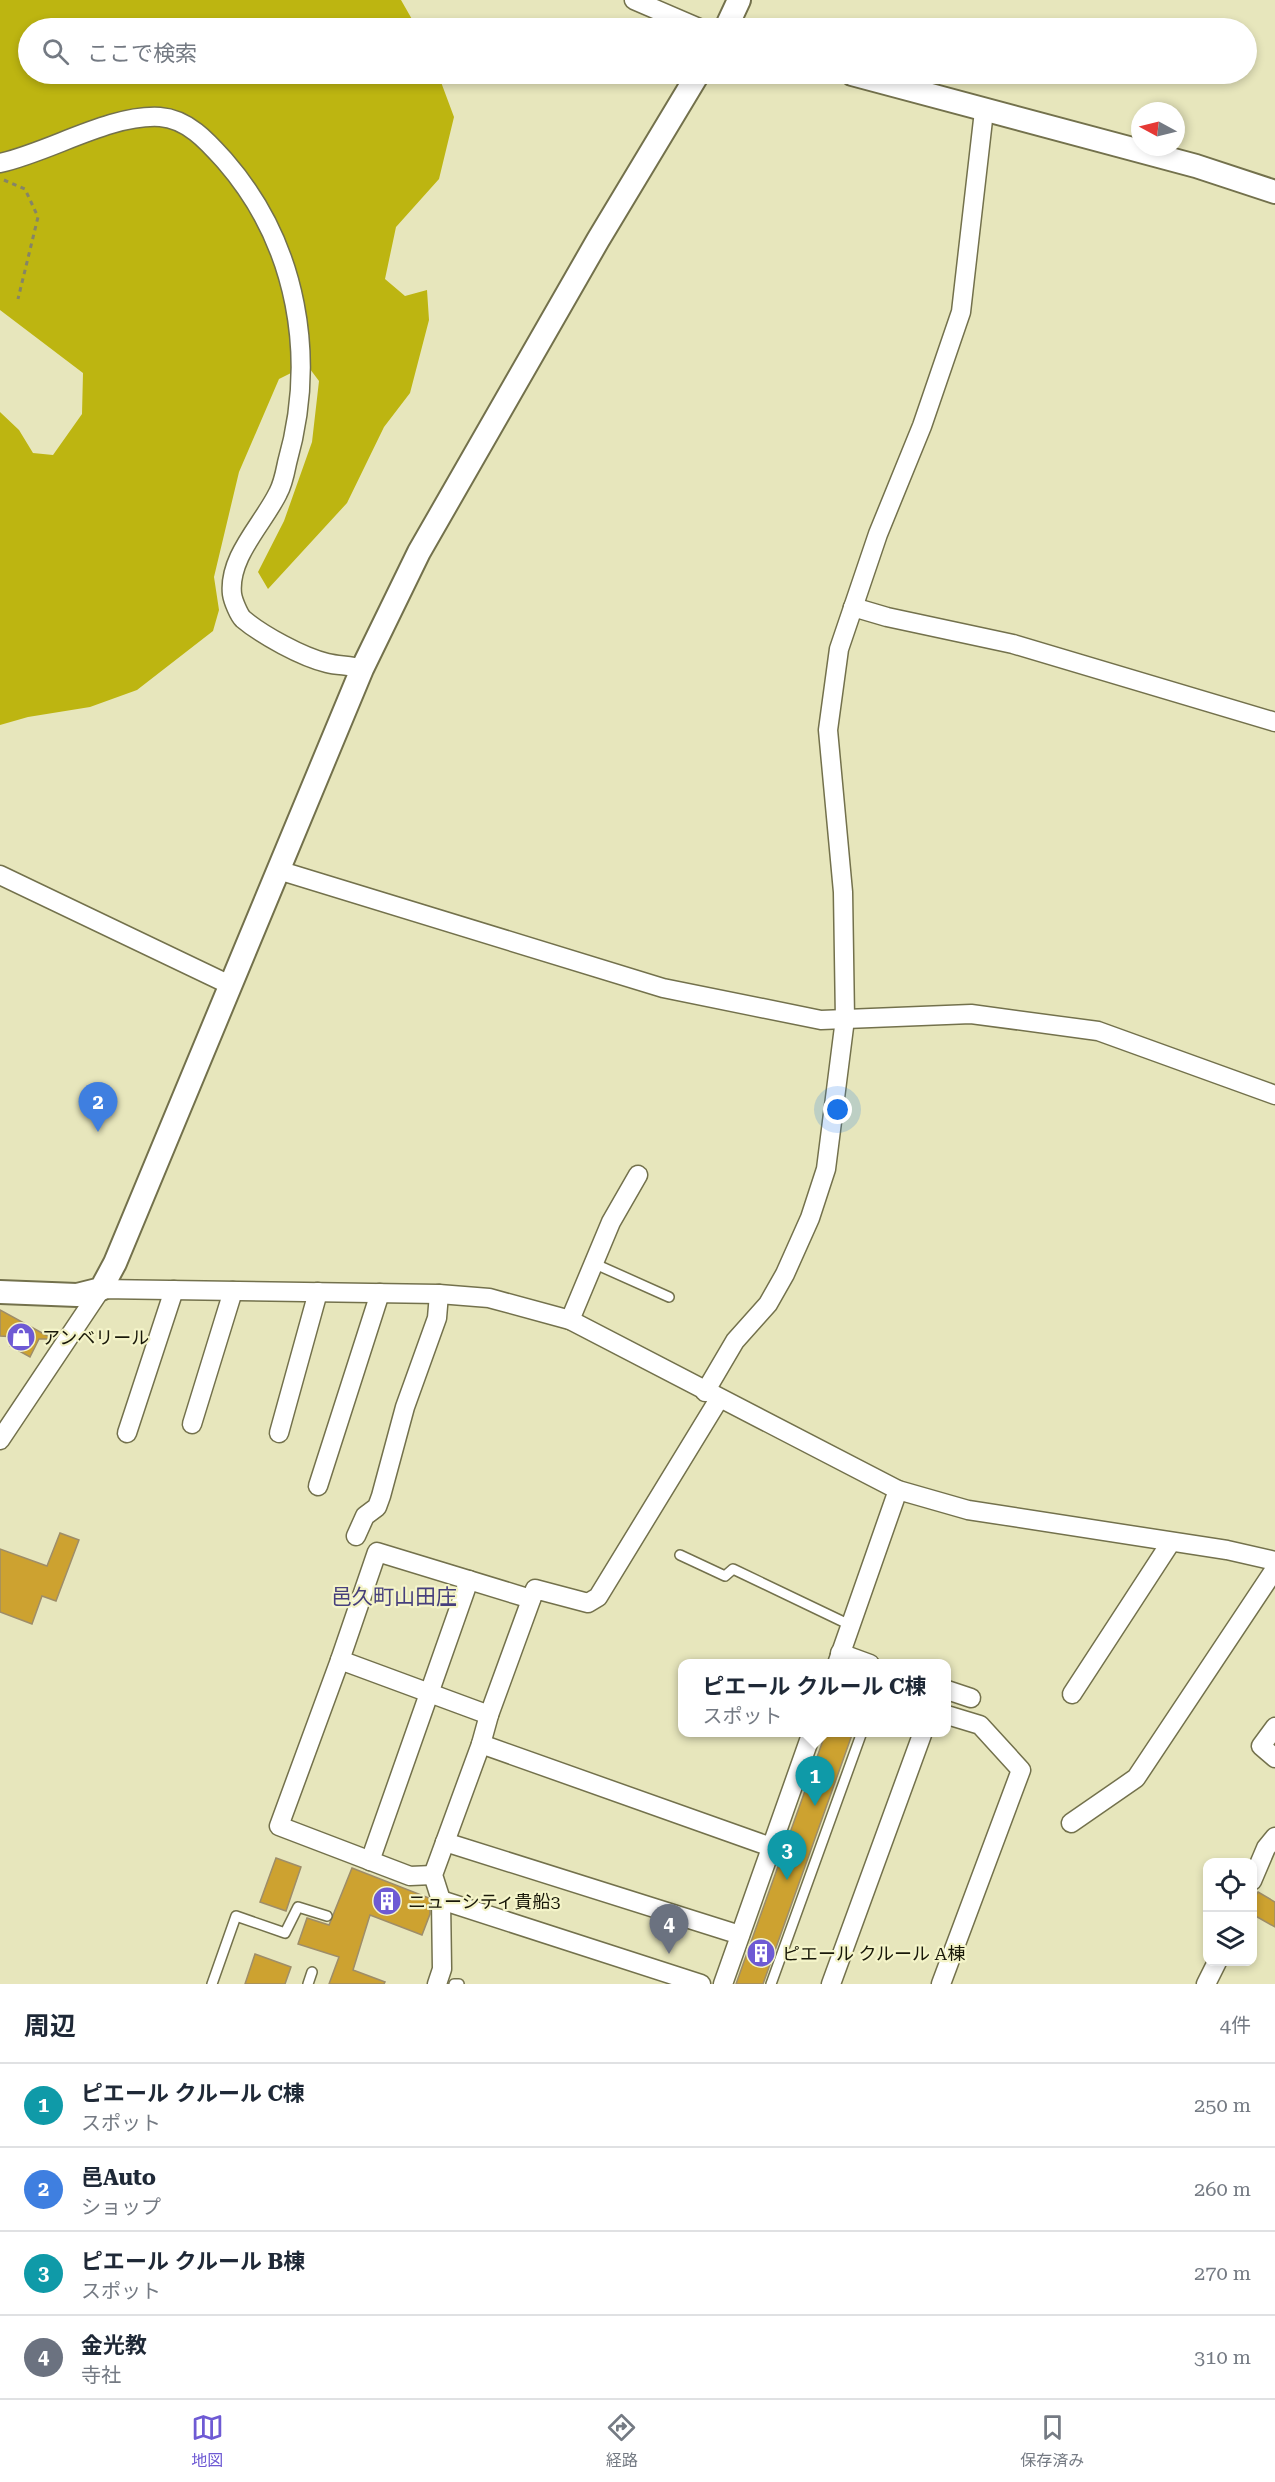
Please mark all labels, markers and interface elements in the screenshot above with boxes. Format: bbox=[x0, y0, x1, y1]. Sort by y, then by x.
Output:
search box bbox=[18, 18, 1257, 84]
icon: search bbox=[39, 35, 72, 68]
text: ここで検索 bbox=[87, 41, 197, 66]
north arrow bbox=[1131, 102, 1185, 156]
pin: 2 bbox=[78, 1082, 118, 1132]
your location bbox=[823, 1095, 852, 1124]
shop icon: アンベリール bbox=[5, 1321, 37, 1353]
place label: アンベリール bbox=[42, 1327, 149, 1348]
district label: 邑久町山田庄 bbox=[331, 1585, 457, 1609]
popup bbox=[678, 1659, 951, 1737]
text: ピエール クルール C棟 bbox=[703, 1674, 926, 1699]
text: スポット bbox=[703, 1704, 783, 1728]
pin: 1 bbox=[796, 1756, 834, 1806]
pin: 3 bbox=[768, 1830, 806, 1880]
map controls bbox=[1203, 1858, 1257, 1966]
button: locate bbox=[1203, 1858, 1257, 1912]
building icon: ニューシティ貴船3 bbox=[371, 1885, 403, 1917]
place label: ニューシティ貴船3 bbox=[408, 1891, 561, 1912]
pin: 4 bbox=[650, 1904, 688, 1954]
button: layers bbox=[1203, 1912, 1257, 1966]
building icon: ピエール クルール A棟 bbox=[745, 1937, 777, 1969]
place label: ピエール クルール A棟 bbox=[782, 1943, 965, 1964]
text: 周辺 bbox=[24, 2011, 76, 2041]
text: 4件 bbox=[1220, 2013, 1251, 2037]
text: ピエール クルール C棟 bbox=[81, 2081, 305, 2106]
text: 1 bbox=[38, 2093, 49, 2117]
text: 250 m bbox=[1194, 2093, 1251, 2117]
text: スポット bbox=[81, 2111, 161, 2135]
text: 邑Auto bbox=[81, 2165, 156, 2190]
text: 2 bbox=[38, 2177, 49, 2201]
text: 260 m bbox=[1194, 2177, 1251, 2201]
text: ショップ bbox=[81, 2195, 161, 2219]
text: ピエール クルール B棟 bbox=[81, 2249, 305, 2274]
text: 3 bbox=[38, 2261, 49, 2285]
text: 270 m bbox=[1194, 2261, 1251, 2285]
text: スポット bbox=[81, 2279, 161, 2303]
text: 金光教 bbox=[81, 2333, 147, 2358]
text: 4 bbox=[38, 2345, 49, 2369]
text: 310 m bbox=[1194, 2345, 1251, 2369]
text: 寺社 bbox=[81, 2363, 121, 2387]
tab: 地図 bbox=[191, 2411, 224, 2471]
tab: 経路 bbox=[605, 2411, 638, 2471]
tab: 保存済み bbox=[1020, 2411, 1084, 2471]

